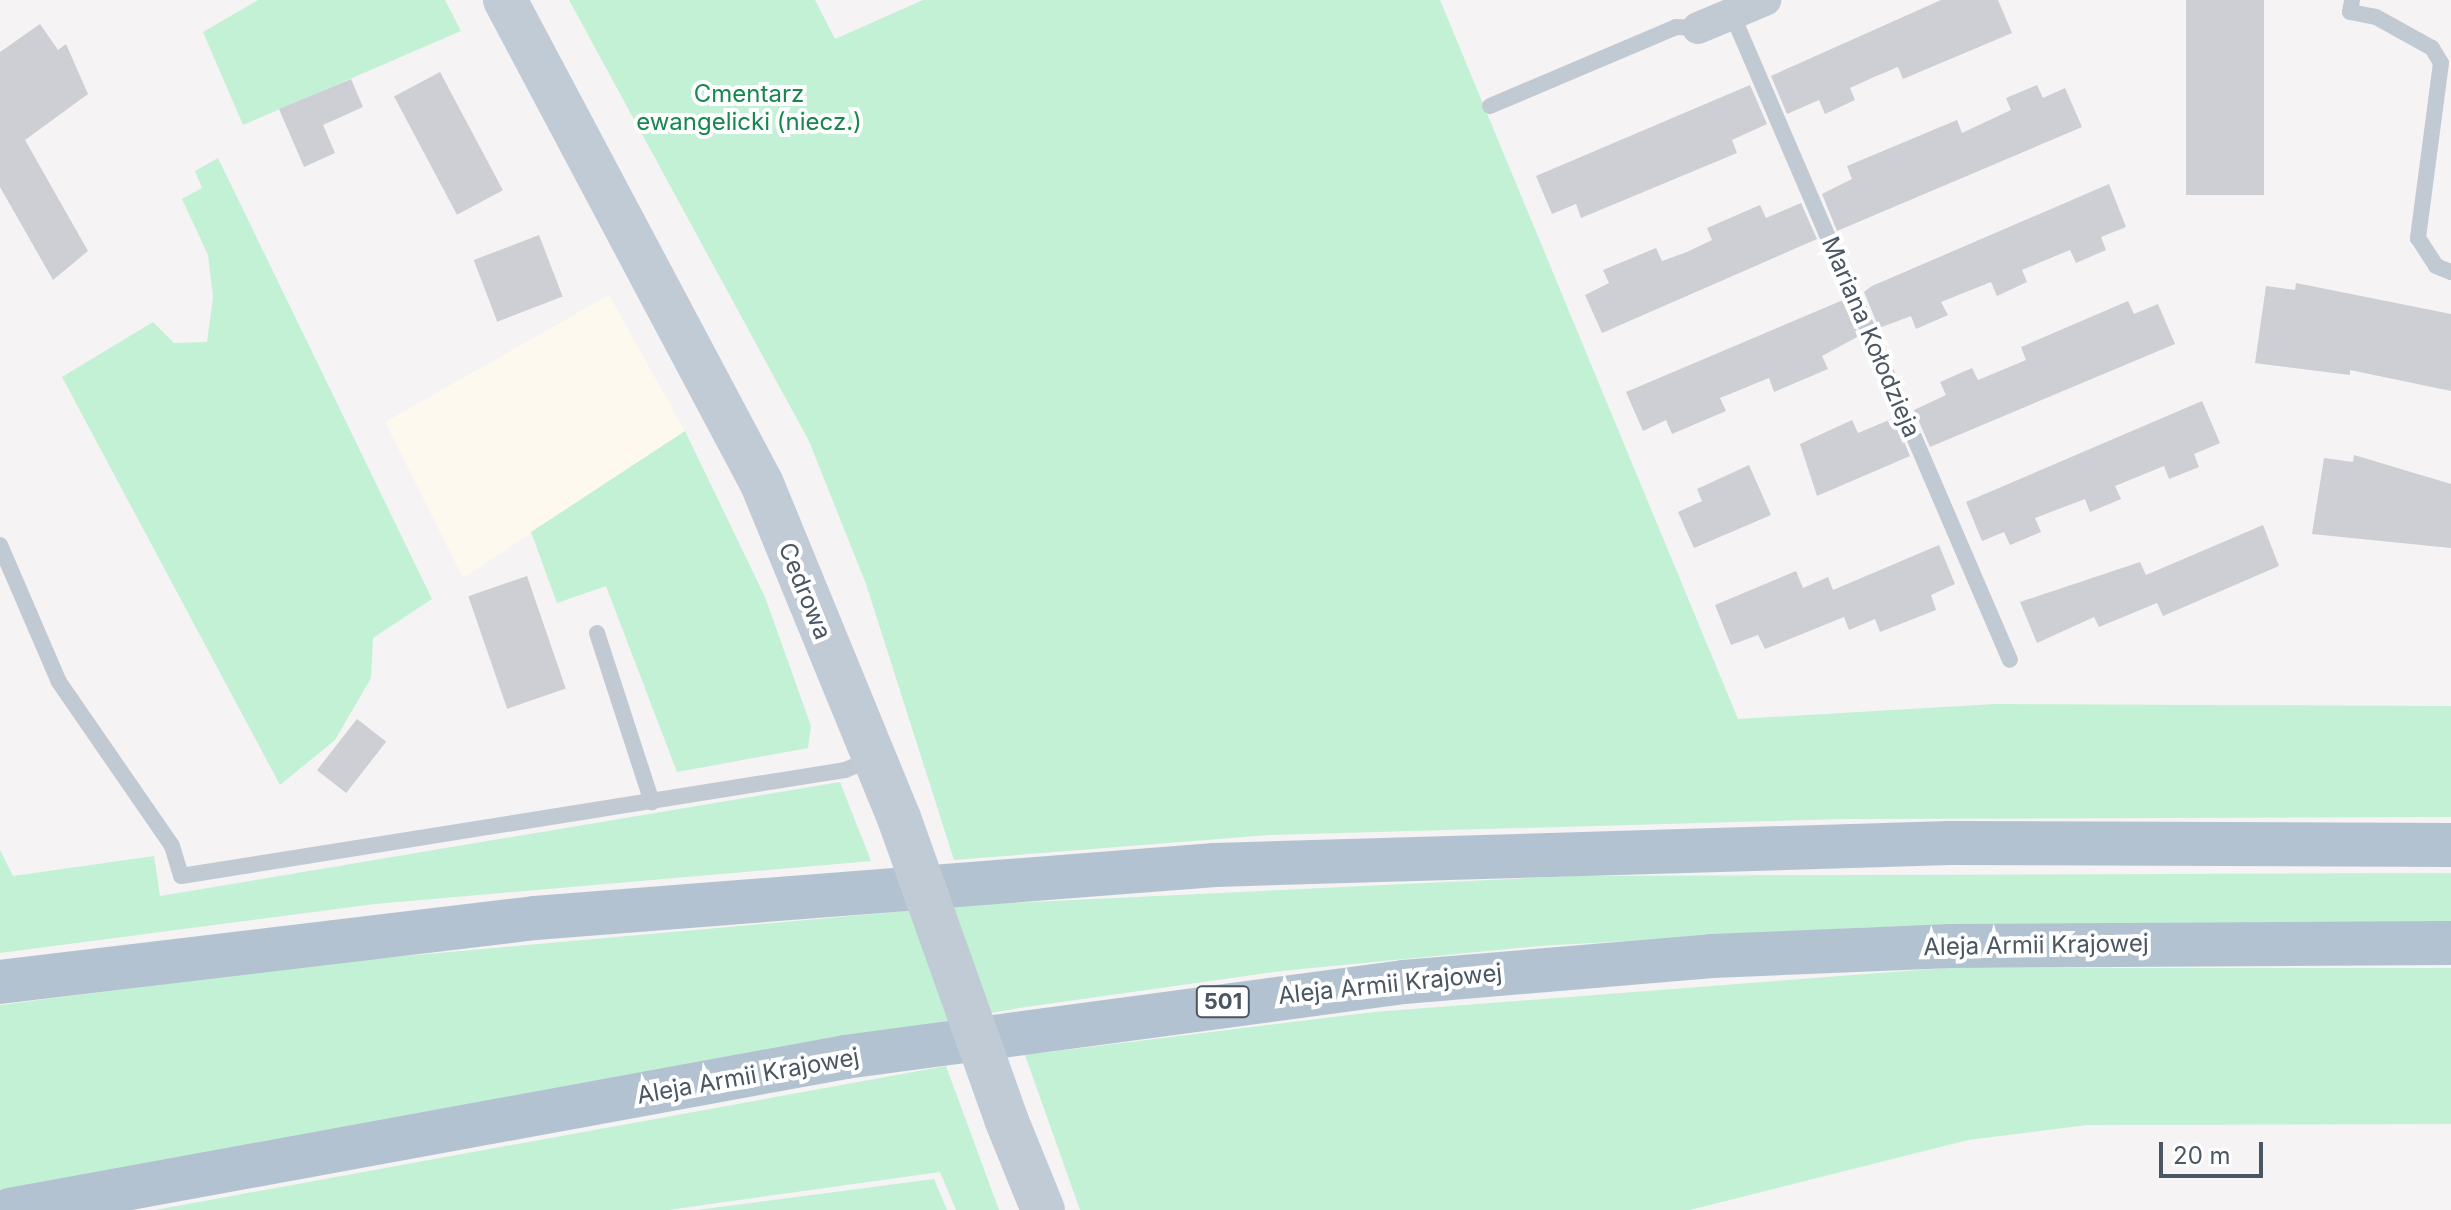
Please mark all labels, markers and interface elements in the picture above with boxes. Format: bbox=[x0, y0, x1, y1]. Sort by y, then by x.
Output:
park label: Cmentarz ewangelicki (niecz.) bbox=[636, 80, 862, 136]
street label: Mariana Kołodzieja bbox=[1816, 232, 1926, 442]
street label: Cedrowa bbox=[773, 538, 837, 644]
street label: Aleja Armii Krajowej bbox=[1923, 929, 2149, 961]
street label: Aleja Armii Krajowej bbox=[1277, 958, 1503, 1010]
road number: 501 bbox=[1195, 984, 1251, 1020]
street label: Aleja Armii Krajowej bbox=[635, 1042, 861, 1110]
scale bar bbox=[2163, 1126, 2267, 1176]
text: 20 m bbox=[2173, 1141, 2231, 1170]

